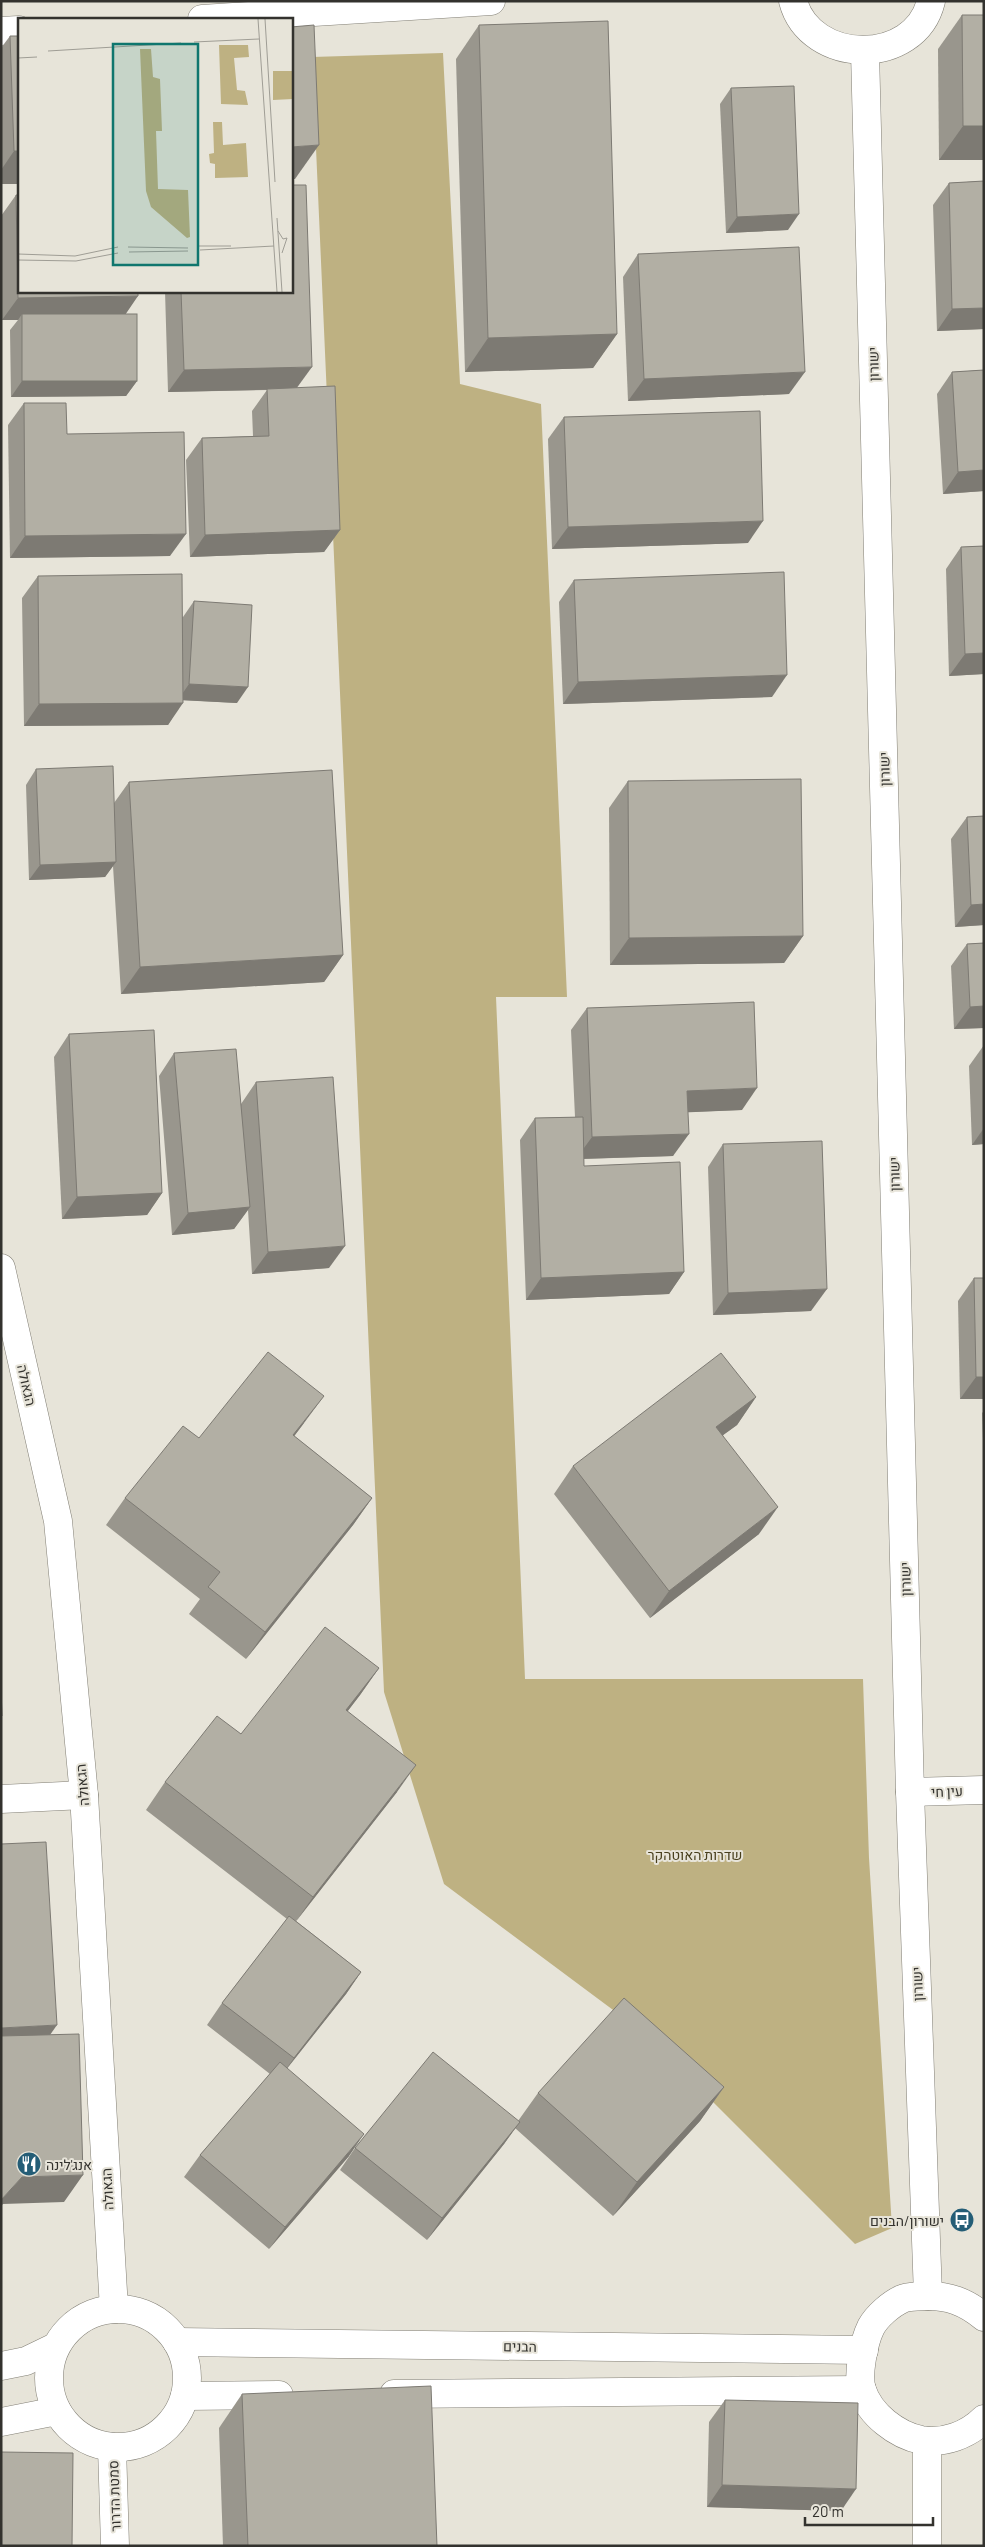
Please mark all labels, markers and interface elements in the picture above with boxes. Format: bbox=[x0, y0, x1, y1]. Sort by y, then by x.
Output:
inset map bbox=[18, 18, 292, 292]
street label: ישורון bbox=[864, 347, 882, 381]
street label: ישורון bbox=[875, 752, 893, 786]
street label: ישורון bbox=[885, 1157, 903, 1191]
street label: הגאולה bbox=[14, 1363, 40, 1407]
street label: ישורון bbox=[896, 1562, 914, 1596]
street label: הגאולה bbox=[72, 1763, 92, 1807]
street label: עין חי bbox=[931, 1782, 963, 1800]
park label: שדרות האוטהקר bbox=[648, 1846, 742, 1863]
street label: ישורון bbox=[908, 1966, 926, 2002]
restaurant icon: אנג'לינה bbox=[16, 2151, 42, 2177]
place label: אנג'לינה bbox=[46, 2156, 92, 2173]
street label: הגאולה bbox=[97, 2167, 117, 2211]
bus stop icon: ישורון/הבנים bbox=[949, 2207, 975, 2233]
place label: ישורון/הבנים bbox=[870, 2212, 944, 2229]
street label: הבנים bbox=[503, 2337, 537, 2355]
street label: סמטת הדרור bbox=[104, 2460, 124, 2532]
scale bar bbox=[805, 2494, 932, 2526]
text: 20 m bbox=[812, 2502, 844, 2520]

